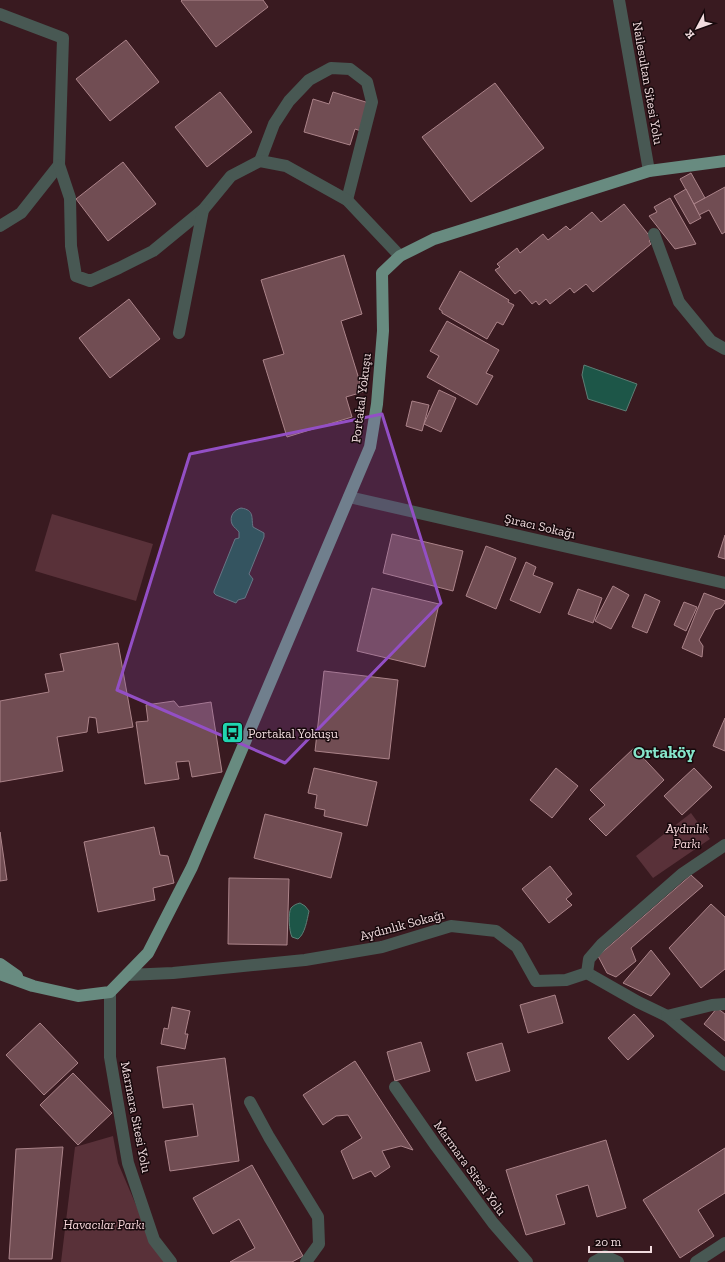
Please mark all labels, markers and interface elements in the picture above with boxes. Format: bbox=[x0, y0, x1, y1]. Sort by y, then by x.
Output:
north arrow bbox=[677, 8, 717, 48]
street label: Nailesultan Sitesi Yolu bbox=[630, 20, 666, 146]
text: K bbox=[682, 27, 697, 41]
street label: Portakal Yokuşu bbox=[348, 352, 374, 444]
street label: Şıracı Sokağı bbox=[503, 511, 577, 542]
bus stop icon: Portakal Yokuşu bbox=[219, 720, 245, 746]
place label: Portakal Yokuşu bbox=[248, 726, 339, 741]
district label: Ortaköy bbox=[633, 742, 695, 762]
park label: Aydınlık Parkı bbox=[665, 821, 709, 851]
street label: Aydınlık Sokağı bbox=[358, 906, 446, 943]
street label: Marmara Sitesi Yolu bbox=[118, 1060, 154, 1175]
street label: Marmara Sitesi Yolu bbox=[431, 1118, 510, 1219]
park label: Havacılar Parkı bbox=[63, 1217, 145, 1232]
scale bar bbox=[589, 1228, 651, 1254]
text: 20 m bbox=[595, 1235, 622, 1249]

